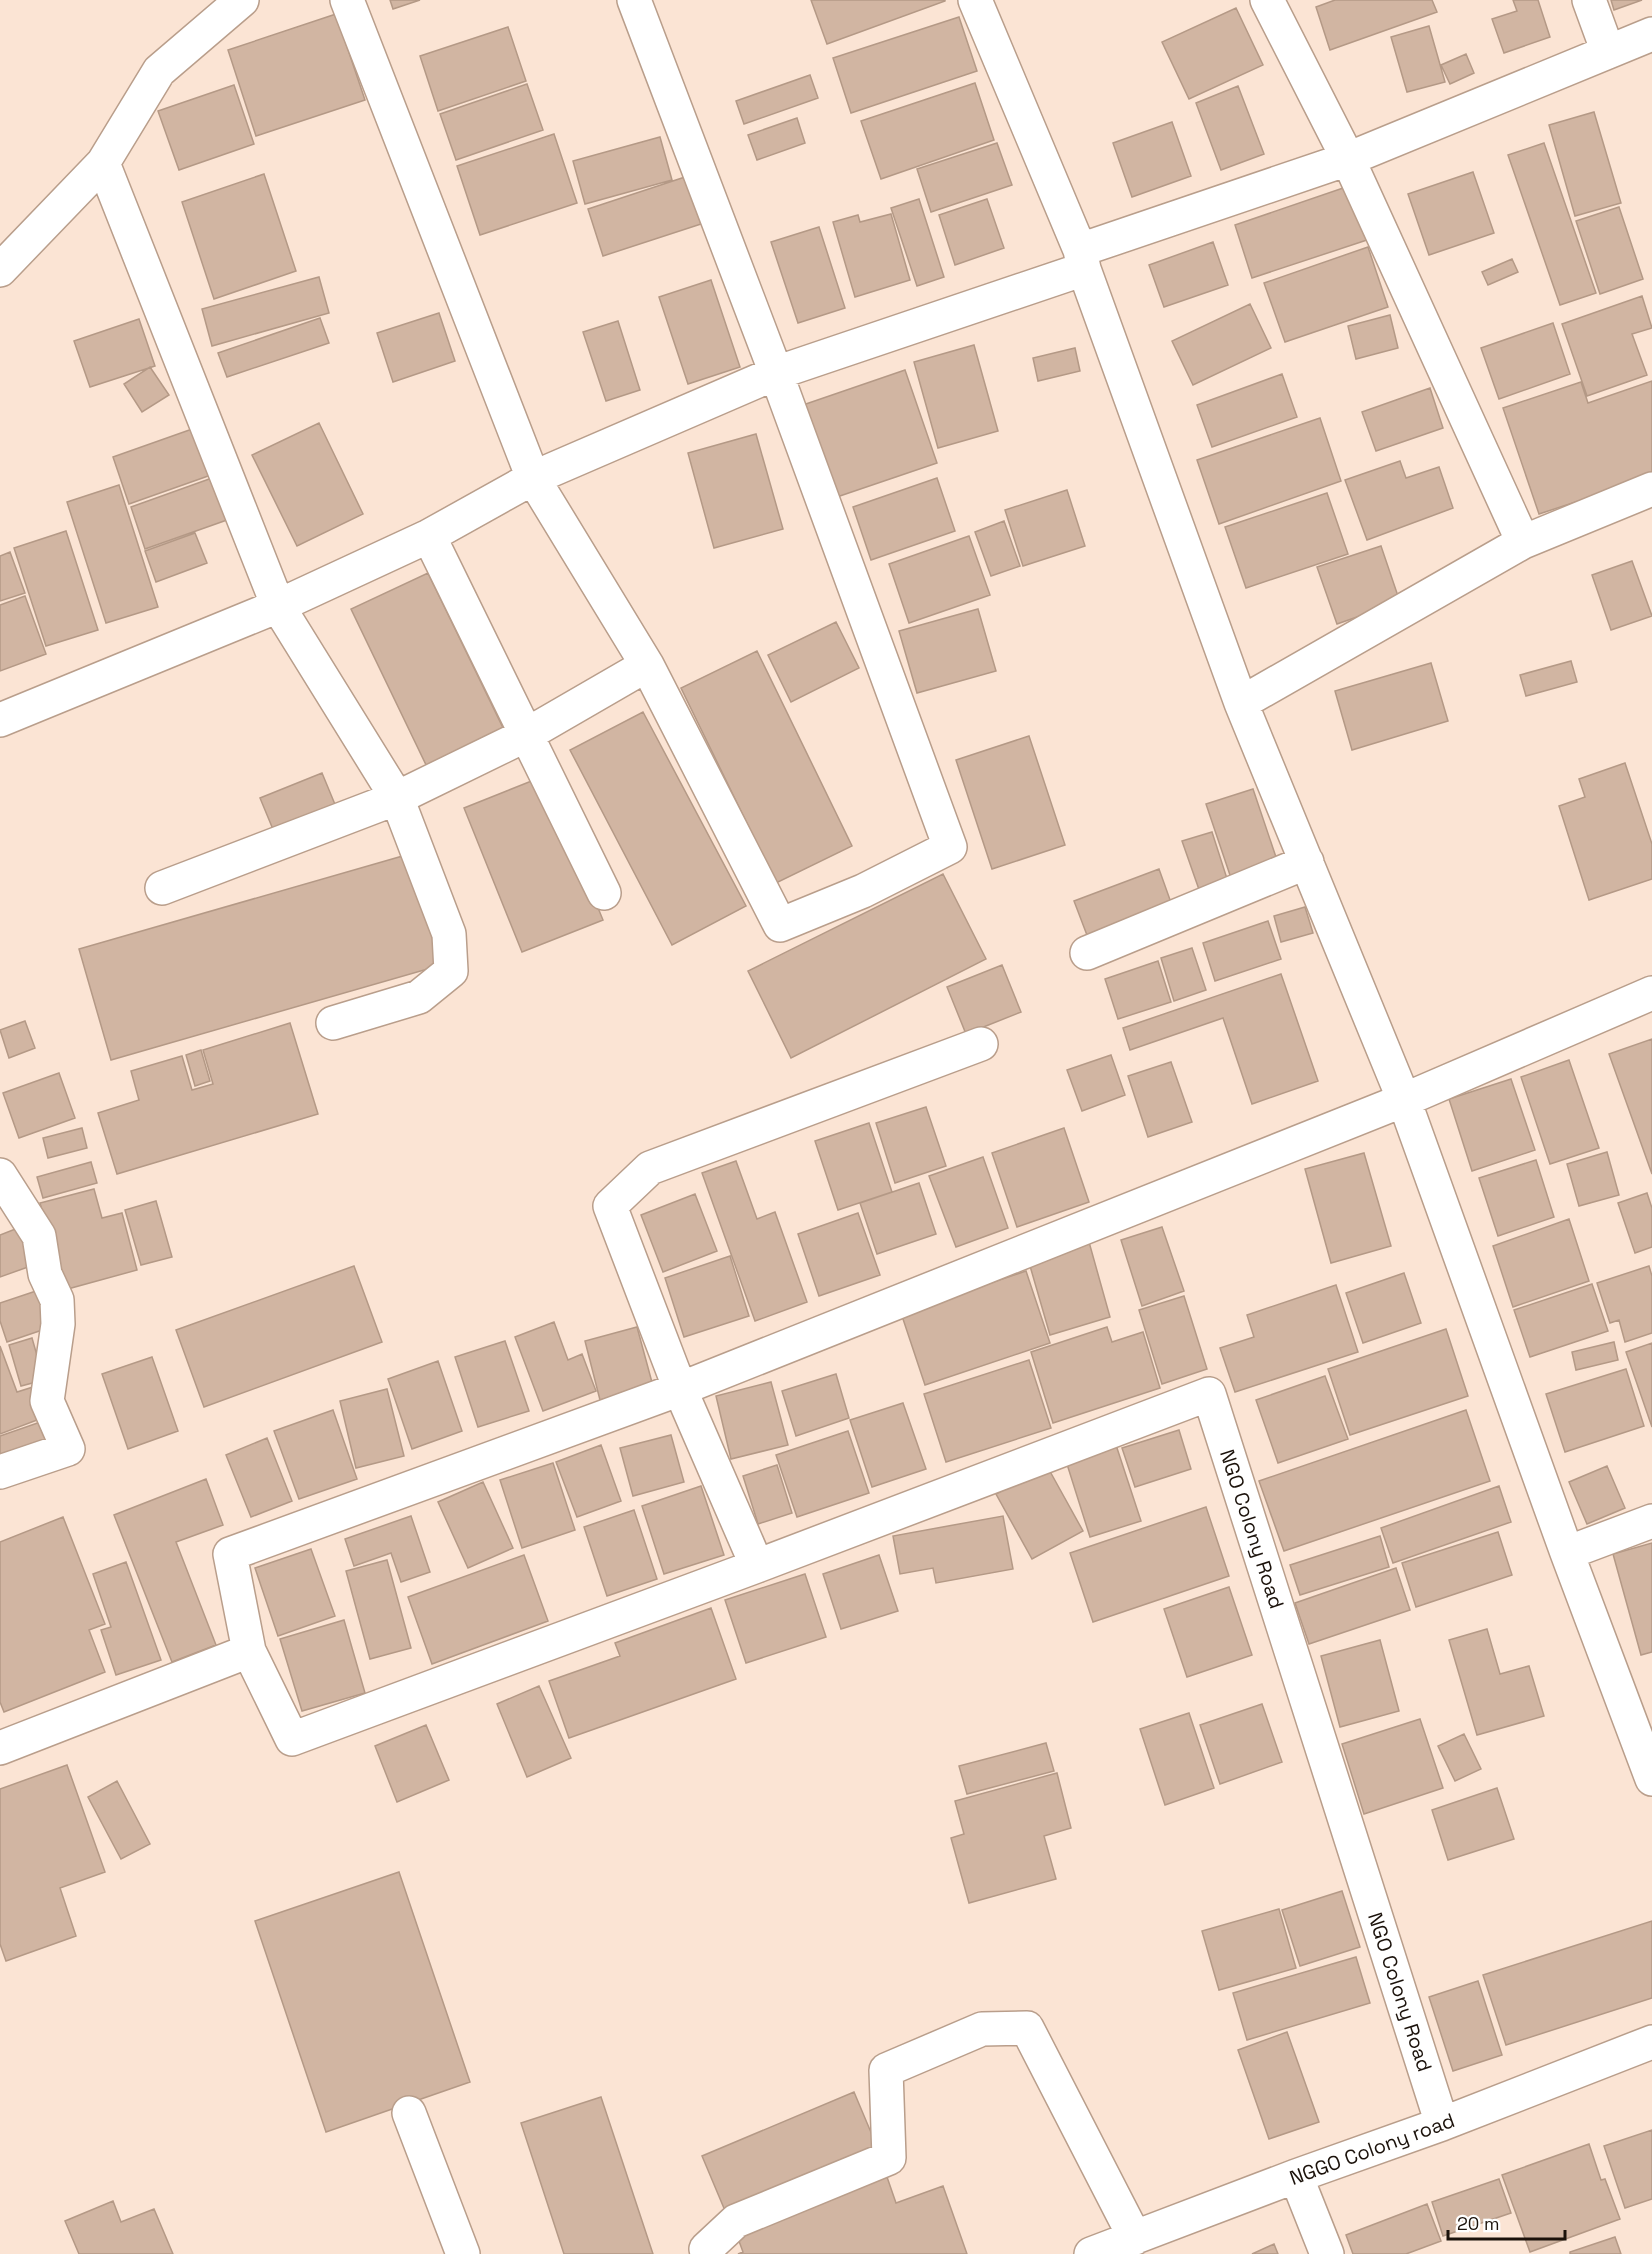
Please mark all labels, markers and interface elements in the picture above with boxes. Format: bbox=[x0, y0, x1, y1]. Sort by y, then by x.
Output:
street label: NGO Colony Road bbox=[1214, 1446, 1290, 1612]
street label: NGO Colony Road bbox=[1362, 1909, 1438, 2075]
street label: NGGO Colony road bbox=[1286, 2107, 1458, 2191]
scale bar bbox=[1448, 2203, 1565, 2241]
text: 20 m bbox=[1457, 2212, 1500, 2235]

